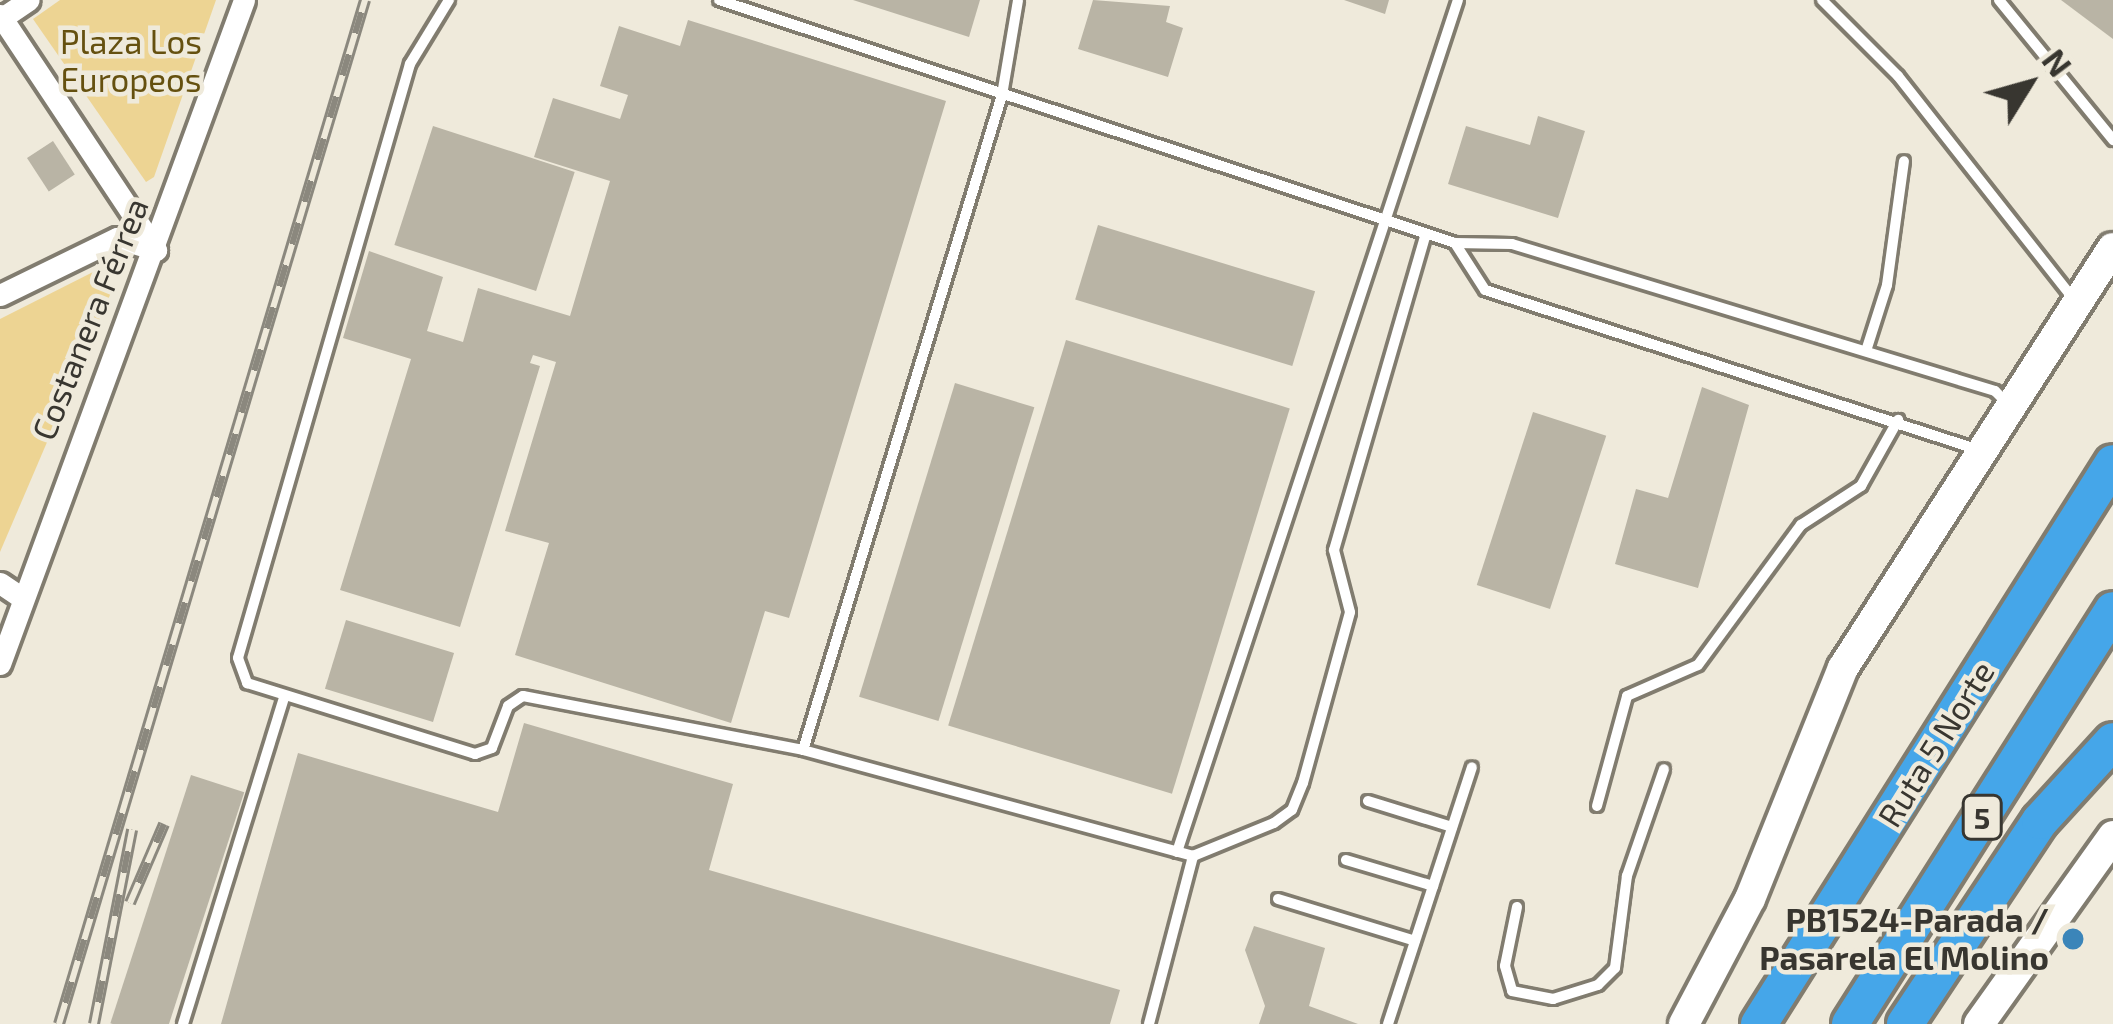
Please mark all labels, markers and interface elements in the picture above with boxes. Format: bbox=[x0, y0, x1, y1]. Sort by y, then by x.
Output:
park label: Plaza Los Europeos bbox=[60, 22, 202, 100]
north arrow bbox=[1969, 24, 2089, 144]
text: N bbox=[2035, 41, 2081, 84]
street label: Costanera Férrea bbox=[23, 192, 157, 446]
street label: Ruta 5 Norte bbox=[1869, 654, 2003, 834]
road number: 5 bbox=[1961, 793, 2003, 841]
place label: PB1524-Parada / Pasarela El Molino bbox=[1759, 900, 2049, 978]
marker: PB1524-Parada / Pasarela El Molino bbox=[2060, 926, 2086, 952]

